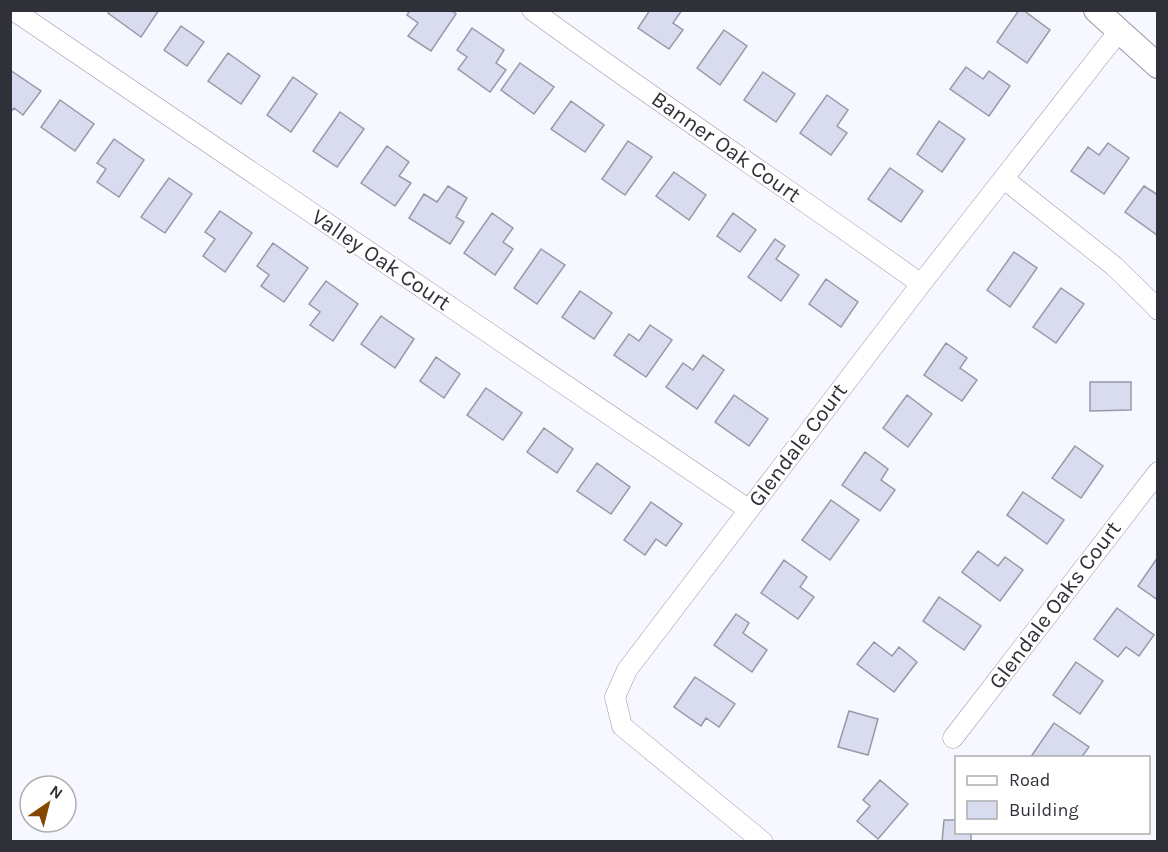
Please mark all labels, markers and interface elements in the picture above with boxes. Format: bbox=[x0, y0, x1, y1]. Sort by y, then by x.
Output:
street label: Banner Oak Court bbox=[647, 86, 805, 208]
street label: Valley Oak Court bbox=[307, 204, 455, 316]
street label: Glendale Court bbox=[743, 378, 853, 512]
street label: Glendale Oaks Court bbox=[983, 516, 1127, 694]
legend bbox=[955, 756, 1150, 834]
text: Road bbox=[1009, 769, 1050, 791]
north arrow bbox=[18, 774, 78, 834]
text: N bbox=[46, 781, 66, 803]
text: Building bbox=[1009, 799, 1079, 821]

